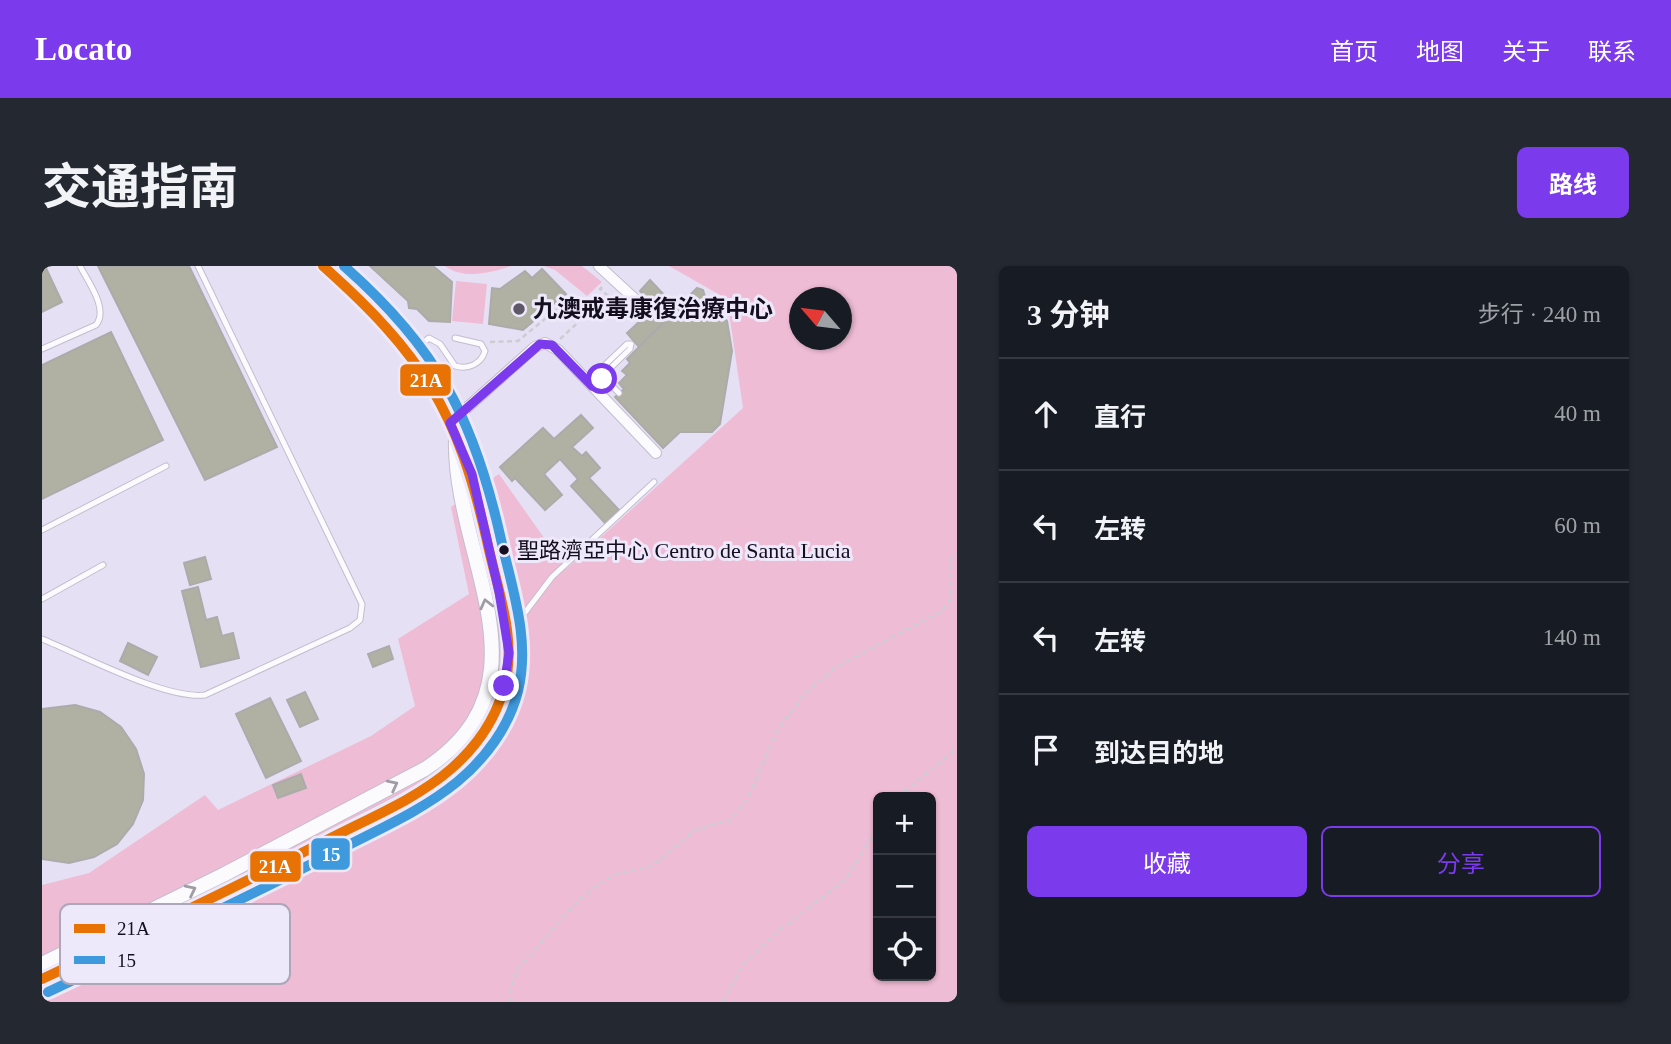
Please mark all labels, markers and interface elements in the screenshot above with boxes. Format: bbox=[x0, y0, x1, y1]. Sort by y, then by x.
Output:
text: Locato bbox=[35, 31, 132, 67]
text: 首页 bbox=[1330, 39, 1378, 65]
text: 地图 bbox=[1416, 39, 1464, 65]
text: 关于 bbox=[1502, 39, 1550, 65]
text: 联系 bbox=[1588, 39, 1636, 65]
button: 路线 bbox=[1517, 147, 1629, 218]
text: 交通指南 bbox=[42, 160, 238, 215]
north arrow bbox=[789, 287, 852, 350]
place label: 九澳戒毒康復治療中心 bbox=[533, 296, 773, 322]
text: 3 分钟 bbox=[1027, 298, 1110, 331]
marker: 九澳戒毒康復治療中心 bbox=[511, 301, 527, 317]
text: 步行 · 240 m bbox=[1478, 302, 1601, 327]
line badge: 21A bbox=[399, 363, 452, 397]
route start bbox=[586, 363, 617, 394]
text: 21A bbox=[410, 370, 443, 391]
icon: ahead bbox=[1027, 395, 1065, 433]
text: 40 m bbox=[1554, 401, 1601, 426]
text: 直行 bbox=[1094, 403, 1146, 432]
icon: left bbox=[1027, 507, 1065, 545]
text: 60 m bbox=[1554, 513, 1601, 538]
text: 左转 bbox=[1094, 515, 1146, 544]
place label: 聖路濟亞中心 Centro de Santa Lucia bbox=[517, 538, 851, 563]
marker: 聖路濟亞中心 Centro de Santa Lucia bbox=[497, 543, 511, 557]
one-way arrow bbox=[480, 598, 494, 610]
icon: left bbox=[1027, 619, 1065, 657]
text: 140 m bbox=[1543, 625, 1601, 650]
text: 左转 bbox=[1094, 627, 1146, 656]
route end bbox=[488, 670, 519, 701]
icon: arrive bbox=[1027, 731, 1065, 769]
text: 到达目的地 bbox=[1094, 739, 1224, 768]
one-way arrow bbox=[386, 779, 398, 793]
map controls bbox=[873, 792, 936, 981]
button: + bbox=[873, 792, 936, 855]
button: 收藏 bbox=[1027, 826, 1307, 897]
button: 分享 bbox=[1321, 826, 1601, 897]
line badge: 15 bbox=[310, 837, 351, 871]
text: 15 bbox=[322, 844, 341, 865]
line badge: 21A bbox=[249, 850, 302, 883]
button: − bbox=[873, 855, 936, 918]
text: 21A bbox=[259, 856, 292, 877]
one-way arrow bbox=[184, 885, 196, 899]
legend bbox=[60, 904, 290, 984]
text: 21A bbox=[117, 918, 150, 939]
button: locate bbox=[873, 918, 936, 981]
text: 15 bbox=[117, 950, 136, 971]

